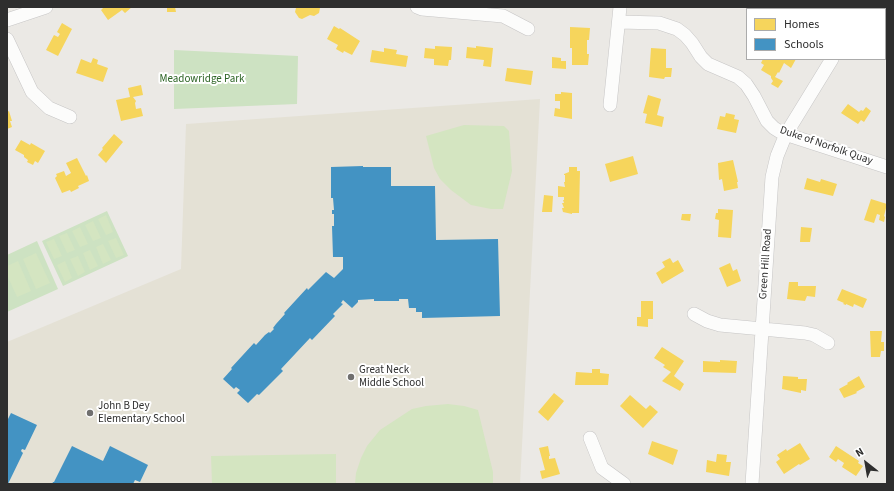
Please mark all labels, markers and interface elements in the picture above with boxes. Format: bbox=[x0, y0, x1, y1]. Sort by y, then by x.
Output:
legend bbox=[746, 8, 886, 60]
text: Homes bbox=[784, 16, 819, 33]
text: Schools bbox=[784, 36, 824, 53]
park label: Meadowridge Park bbox=[159, 73, 245, 87]
street label: Duke of Norfolk Quay bbox=[778, 124, 874, 168]
street label: Green Hill Road bbox=[757, 228, 775, 300]
place label: Great Neck Middle School bbox=[359, 364, 424, 390]
marker: Great Neck Middle School bbox=[346, 372, 356, 382]
place label: John B Dey Elementary School bbox=[98, 400, 185, 426]
marker: John B Dey Elementary School bbox=[85, 408, 95, 418]
north arrow bbox=[846, 443, 886, 483]
text: N bbox=[853, 444, 867, 461]

